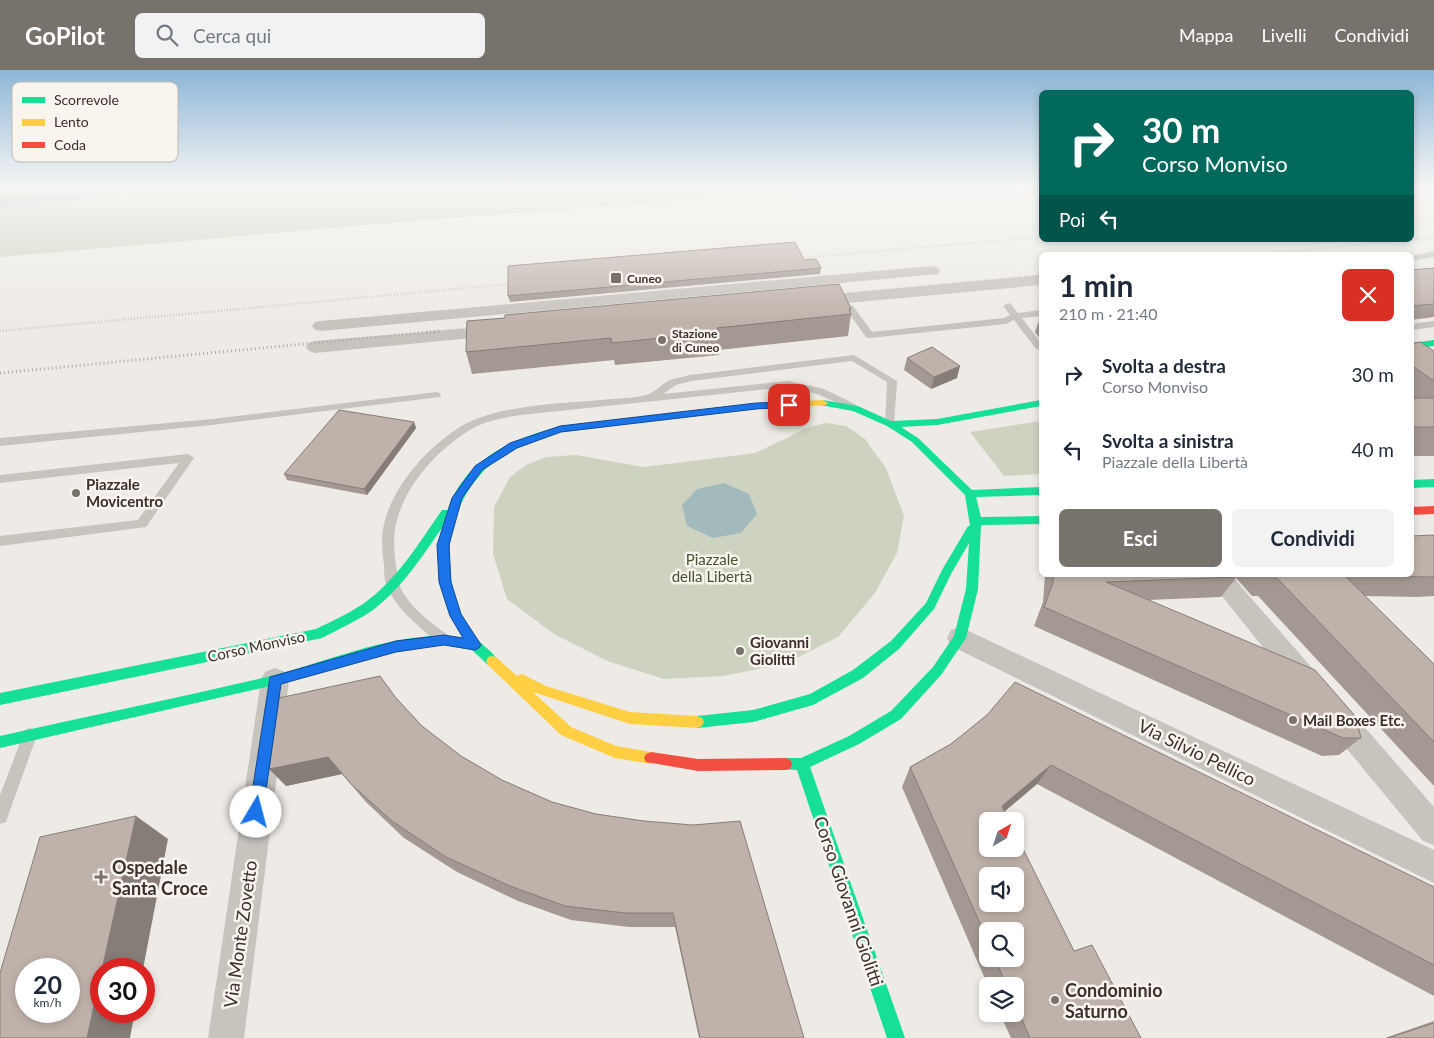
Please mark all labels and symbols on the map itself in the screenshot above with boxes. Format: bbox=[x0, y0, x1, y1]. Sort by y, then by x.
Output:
legend bbox=[12, 82, 178, 162]
text: Scorrevole bbox=[54, 91, 119, 108]
text: Lento bbox=[54, 113, 89, 130]
text: Coda bbox=[54, 136, 86, 153]
marker: Cuneo bbox=[609, 271, 623, 285]
place label: Cuneo bbox=[627, 271, 662, 286]
place label: Stazione di Cuneo bbox=[672, 326, 720, 355]
marker: Stazione di Cuneo bbox=[656, 334, 668, 346]
pin bbox=[768, 384, 810, 426]
place label: Piazzale Movicentro bbox=[86, 475, 163, 510]
marker: Piazzale Movicentro bbox=[70, 487, 82, 499]
park label: Piazzale della Libertà bbox=[672, 550, 752, 585]
street label: Corso Monviso bbox=[206, 627, 306, 665]
place label: Giovanni Giolitti bbox=[750, 633, 809, 668]
marker: Giovanni Giolitti bbox=[734, 645, 746, 657]
place label: Mail Boxes Etc. bbox=[1303, 711, 1404, 729]
street label: Via Silvio Pellico bbox=[1135, 714, 1259, 790]
marker: Mail Boxes Etc. bbox=[1287, 714, 1299, 726]
position arrow bbox=[229, 785, 281, 837]
north arrow bbox=[979, 812, 1024, 858]
street label: Corso Giovanni Giolitti bbox=[810, 813, 888, 989]
place label: Ospedale Santa Croce bbox=[112, 856, 208, 899]
street label: Via Monte Zovetto bbox=[219, 859, 261, 1009]
marker: Ospedale Santa Croce bbox=[94, 870, 108, 884]
speed limit sign: 30 bbox=[90, 958, 155, 1023]
place label: Condominio Saturno bbox=[1065, 979, 1162, 1022]
marker: Condominio Saturno bbox=[1049, 994, 1061, 1006]

